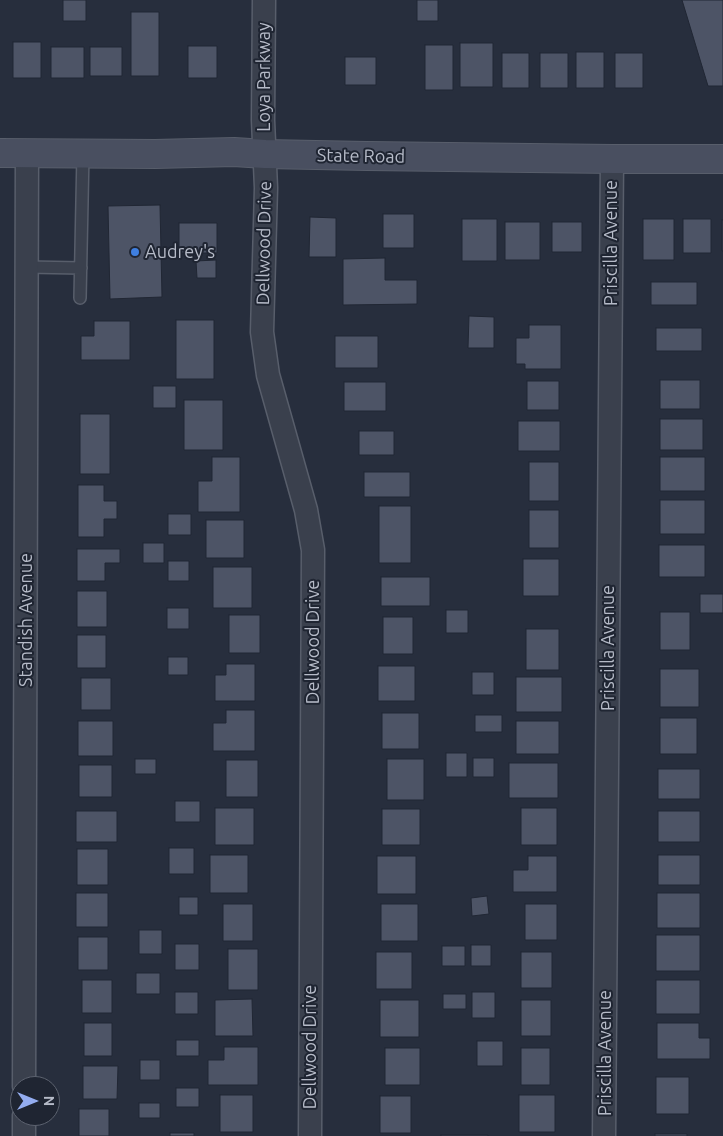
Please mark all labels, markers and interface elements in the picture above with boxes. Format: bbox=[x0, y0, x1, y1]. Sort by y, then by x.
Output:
street label: Loya Parkway bbox=[253, 22, 275, 132]
street label: State Road bbox=[317, 144, 405, 168]
street label: Priscilla Avenue bbox=[600, 180, 622, 306]
street label: Dellwood Drive bbox=[252, 181, 276, 305]
place label: Audrey's bbox=[145, 241, 215, 263]
marker: Audrey's bbox=[129, 246, 141, 258]
street label: Standish Avenue bbox=[15, 553, 37, 687]
street label: Dellwood Drive bbox=[302, 580, 324, 704]
street label: Priscilla Avenue bbox=[597, 585, 619, 711]
street label: Dellwood Drive bbox=[299, 985, 321, 1109]
street label: Priscilla Avenue bbox=[594, 990, 616, 1116]
north arrow bbox=[10, 1076, 60, 1126]
text: N bbox=[41, 1096, 57, 1106]

